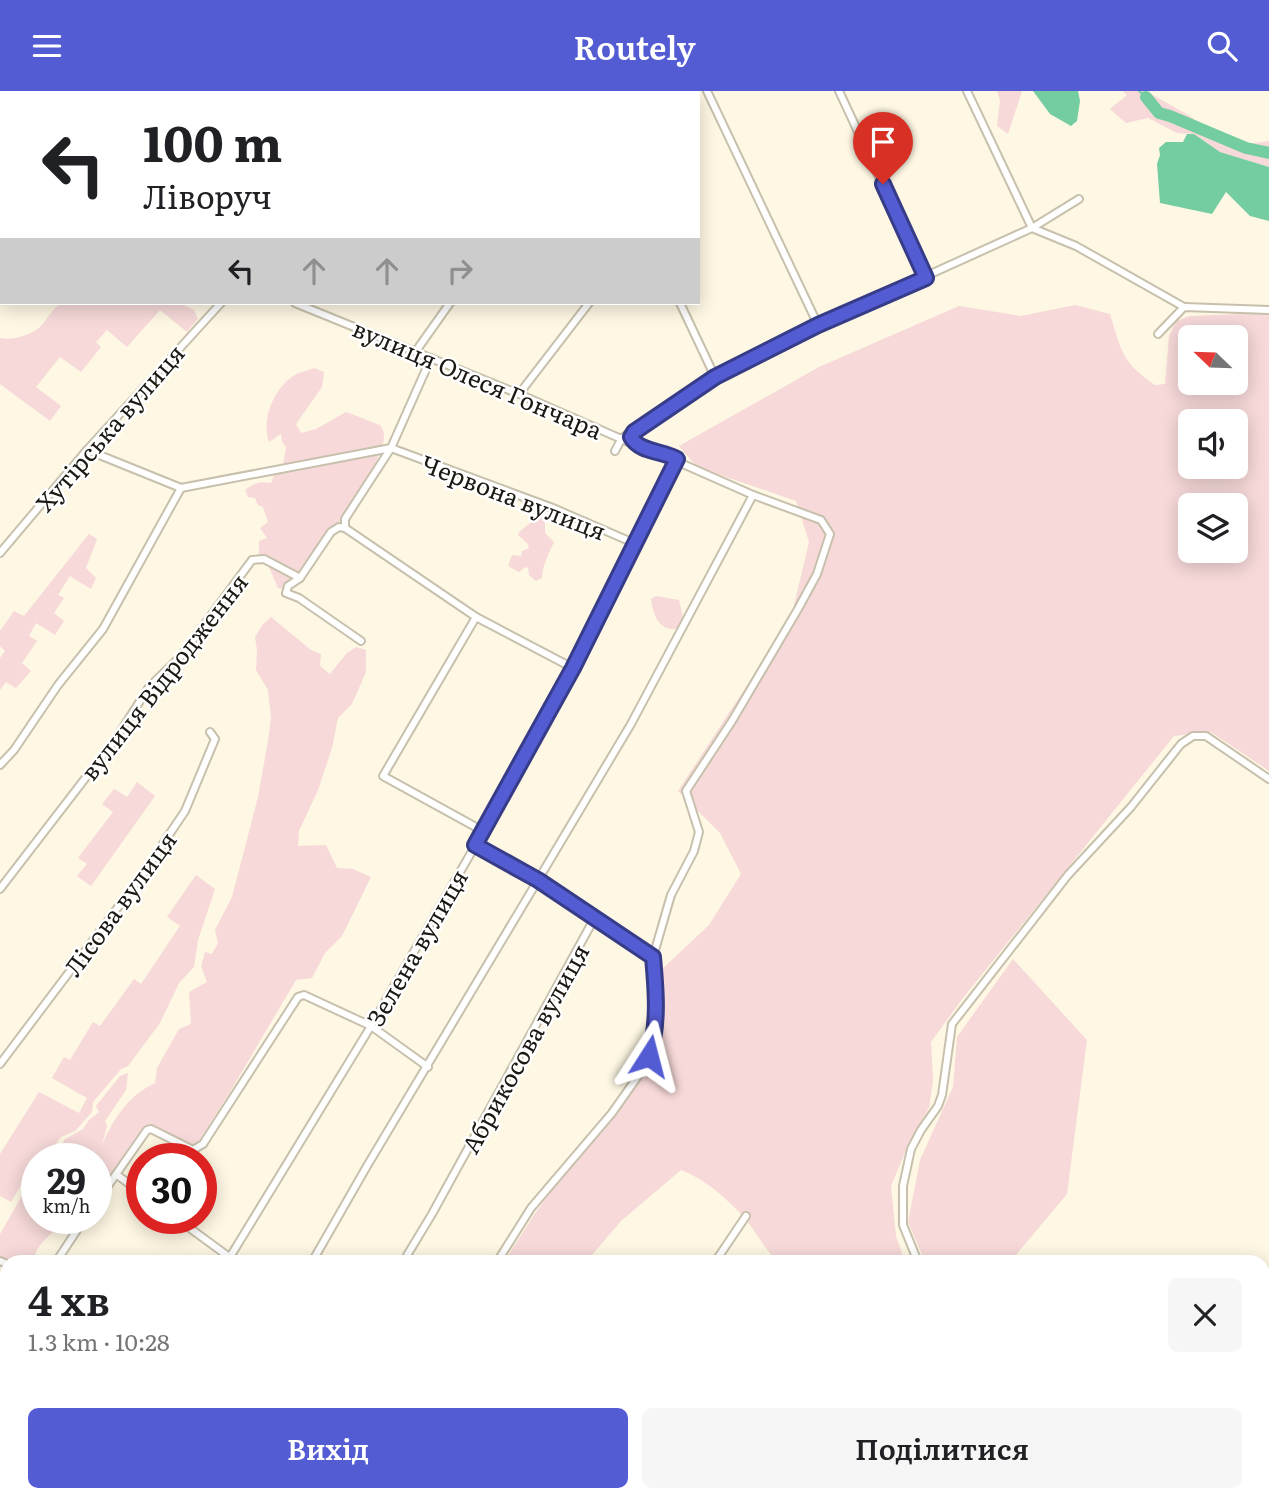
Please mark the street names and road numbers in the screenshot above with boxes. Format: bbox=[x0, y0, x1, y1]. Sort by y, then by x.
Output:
street label: вулиця Олеся Гончара bbox=[348, 309, 608, 447]
street label: Хутірська вулиця bbox=[26, 336, 192, 518]
street label: Червона вулиця bbox=[416, 445, 612, 547]
street label: вулиця Відродження bbox=[71, 565, 255, 787]
street label: Лісова вулиця bbox=[54, 823, 184, 983]
street label: Зелена вулиця bbox=[357, 862, 475, 1032]
street label: Абрикосова вулиця bbox=[452, 937, 596, 1159]

